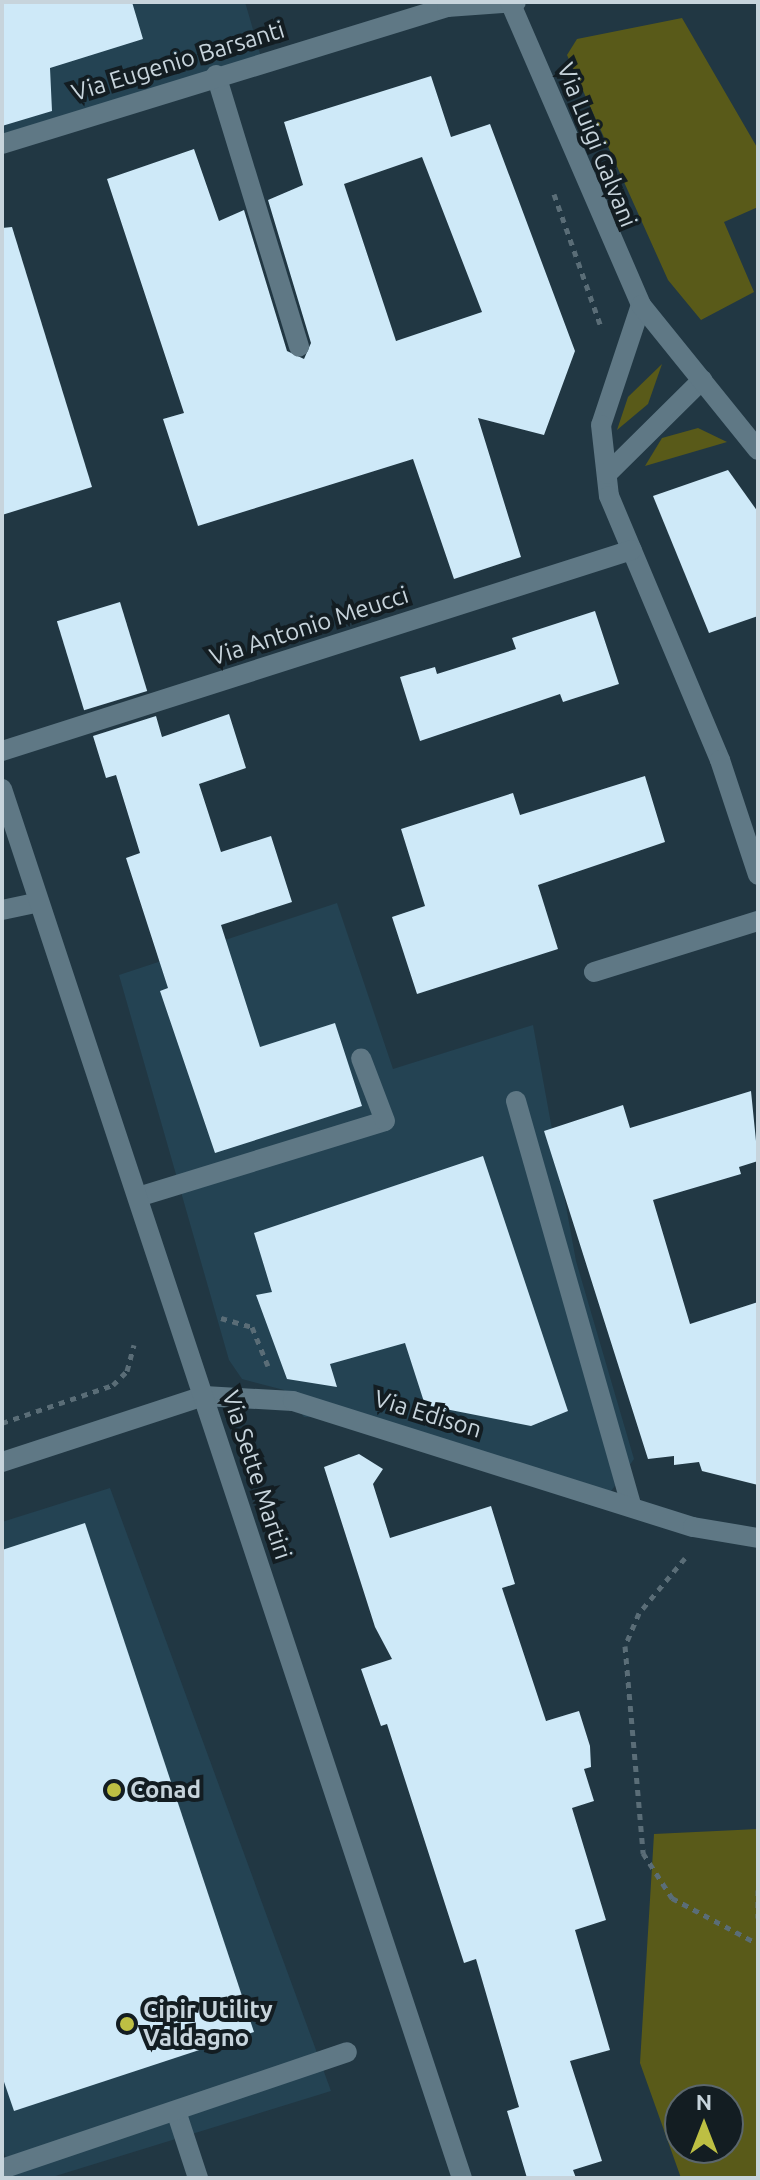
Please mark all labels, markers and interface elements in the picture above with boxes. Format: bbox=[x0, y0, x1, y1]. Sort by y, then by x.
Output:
street label: Via Eugenio Barsanti bbox=[68, 15, 288, 107]
street label: Via Luigi Galvani bbox=[551, 59, 643, 231]
street label: Via Antonio Meucci bbox=[206, 580, 412, 672]
street label: Via Edison bbox=[371, 1384, 485, 1444]
street label: Via Sette Martiri bbox=[216, 1387, 298, 1563]
place label: Conad bbox=[130, 1776, 201, 1804]
marker: Conad bbox=[105, 1781, 123, 1799]
place label: Cipir Utility Valdagno bbox=[143, 1996, 273, 2052]
marker: Cipir Utility Valdagno bbox=[118, 2015, 136, 2033]
north arrow bbox=[664, 2084, 744, 2164]
text: N bbox=[696, 2089, 712, 2114]

